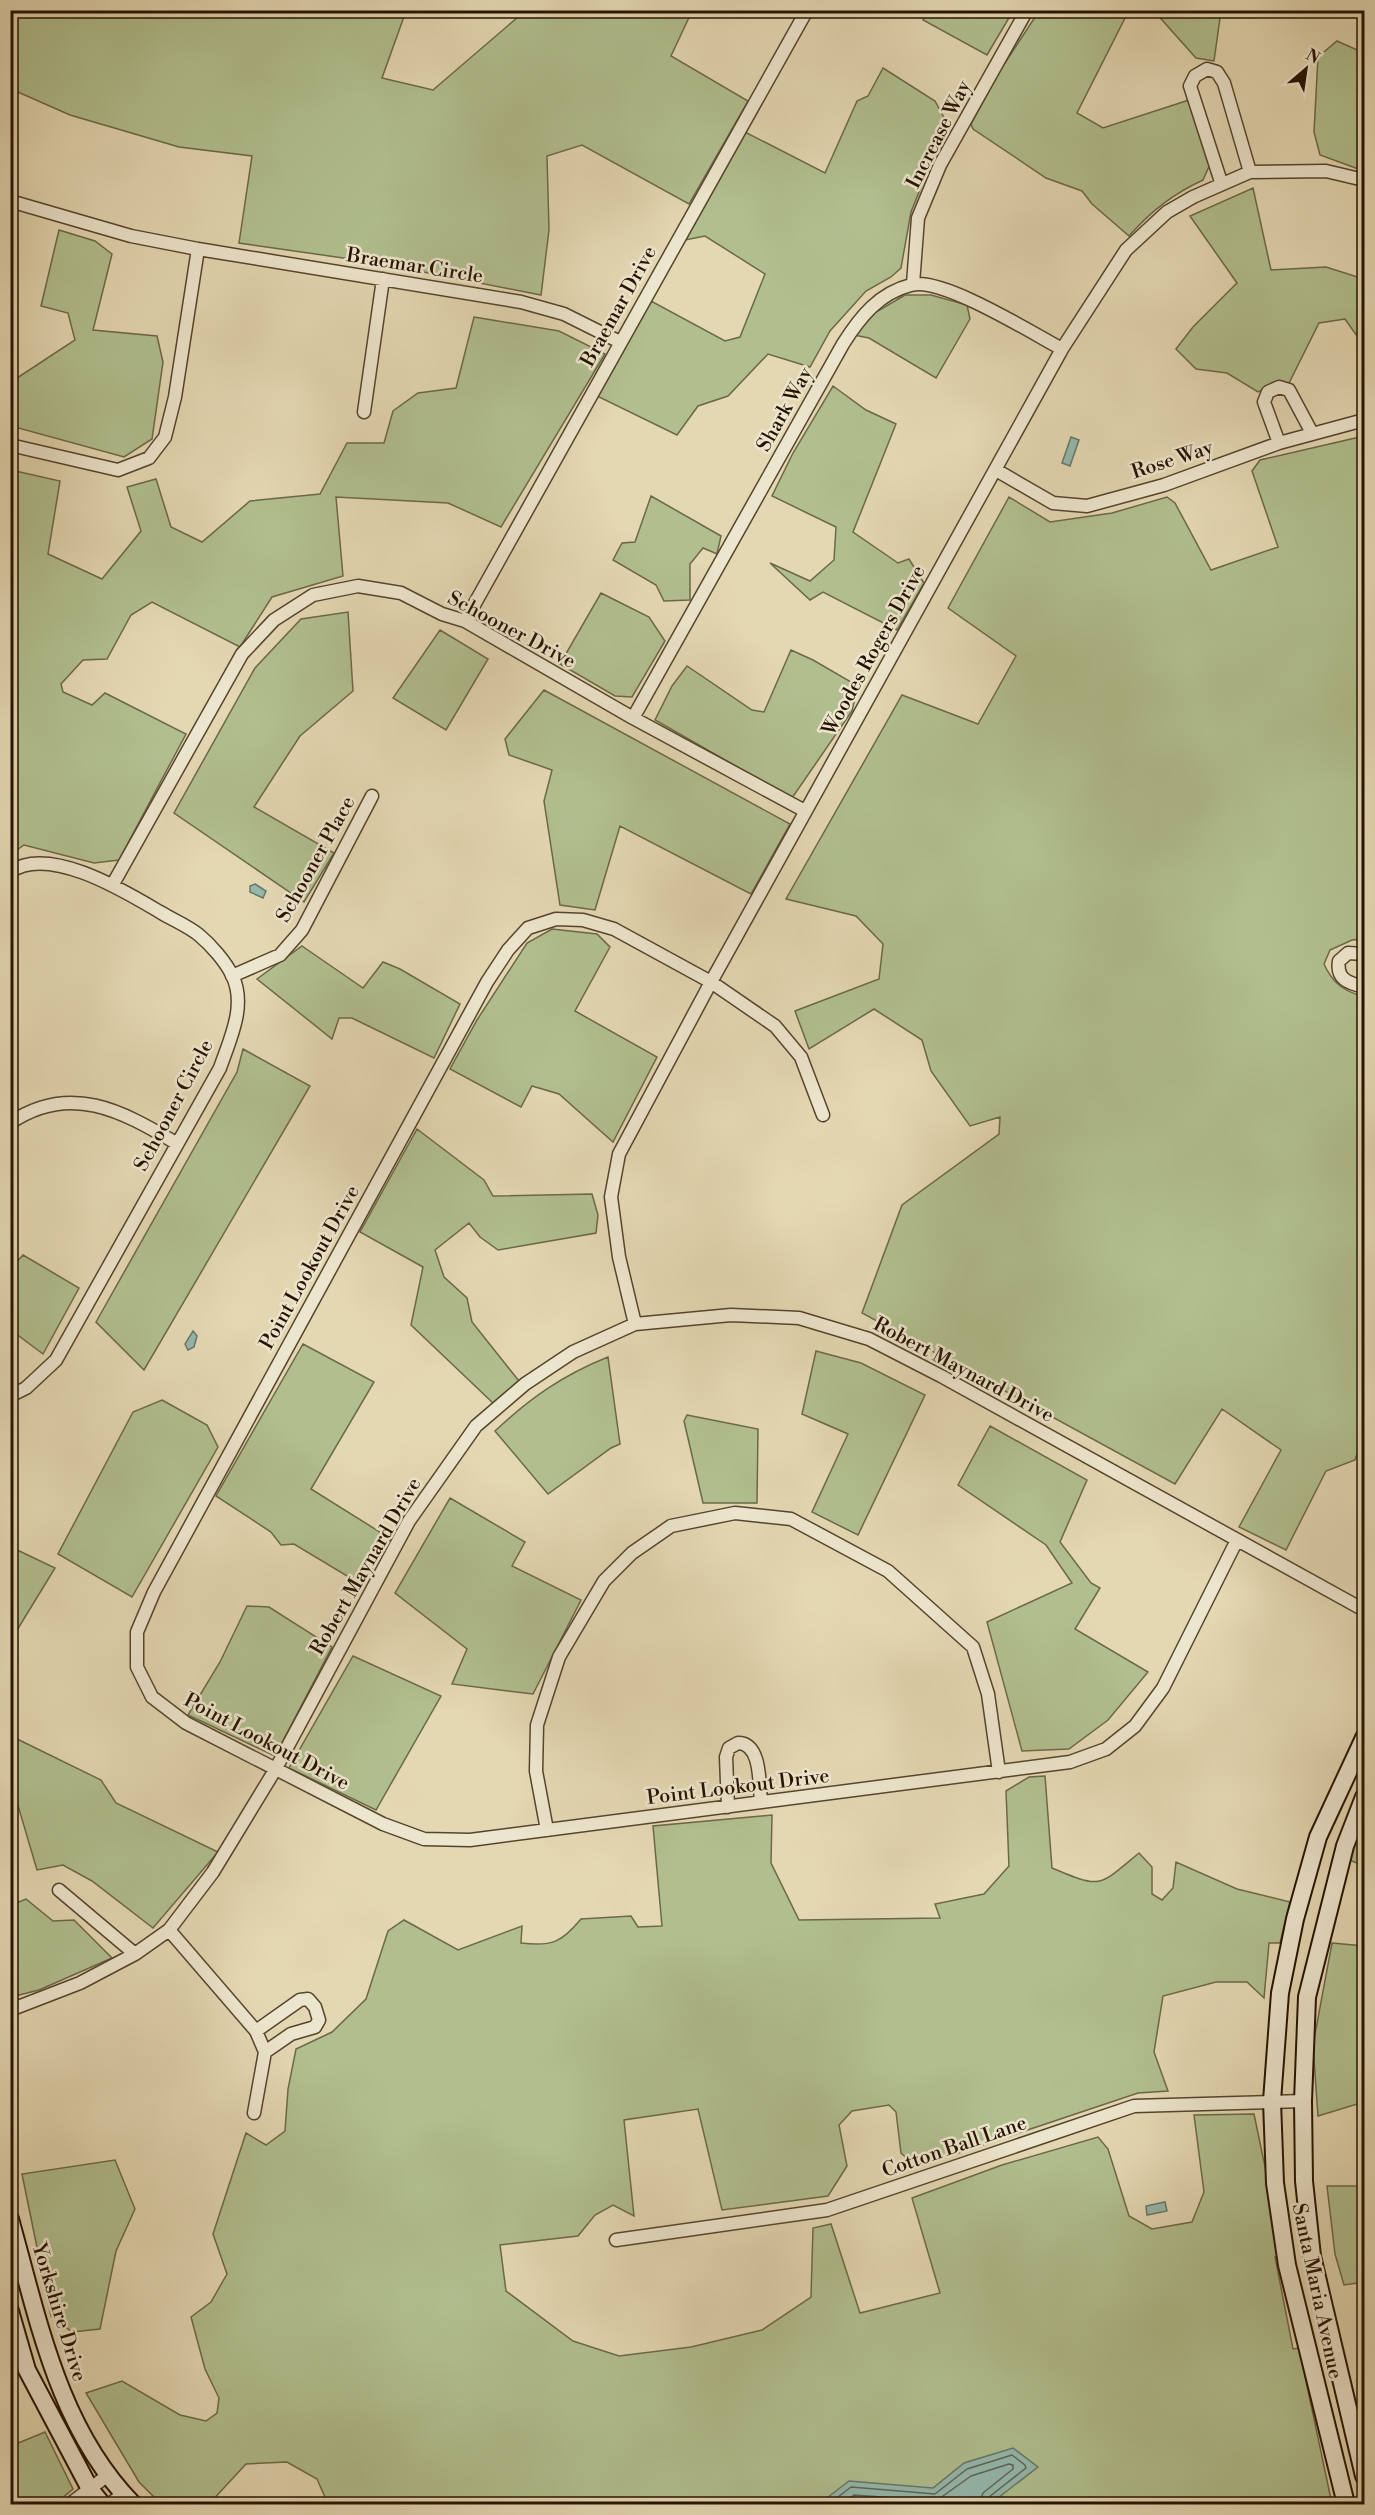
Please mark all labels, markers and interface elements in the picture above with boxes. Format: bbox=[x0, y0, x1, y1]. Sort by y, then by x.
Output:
north arrow bbox=[1276, 39, 1336, 99]
text: N bbox=[1302, 45, 1323, 69]
street label: Increase Way bbox=[901, 76, 977, 193]
street label: Braemar Drive bbox=[575, 242, 663, 372]
street label: Braemar Circle bbox=[344, 243, 485, 290]
street label: Shark Way bbox=[752, 363, 819, 456]
street label: Rose Way bbox=[1128, 435, 1217, 485]
street label: Woodes Rogers Drive bbox=[817, 561, 932, 741]
street label: Schooner Drive bbox=[443, 586, 580, 675]
street label: Schooner Place bbox=[271, 792, 361, 927]
street label: Schooner Circle bbox=[129, 1036, 219, 1176]
street label: Point Lookout Drive bbox=[255, 1181, 366, 1354]
street label: Robert Maynard Drive bbox=[869, 1312, 1058, 1429]
street label: Robert Maynard Drive bbox=[305, 1473, 427, 1660]
street label: Point Lookout Drive bbox=[179, 1688, 353, 1797]
street label: Point Lookout Drive bbox=[645, 1764, 831, 1811]
street label: Cotton Ball Lane bbox=[879, 2111, 1030, 2184]
street label: Santa Maria Avenue bbox=[1286, 2201, 1347, 2381]
street label: Yorkshire Drive bbox=[25, 2239, 91, 2385]

